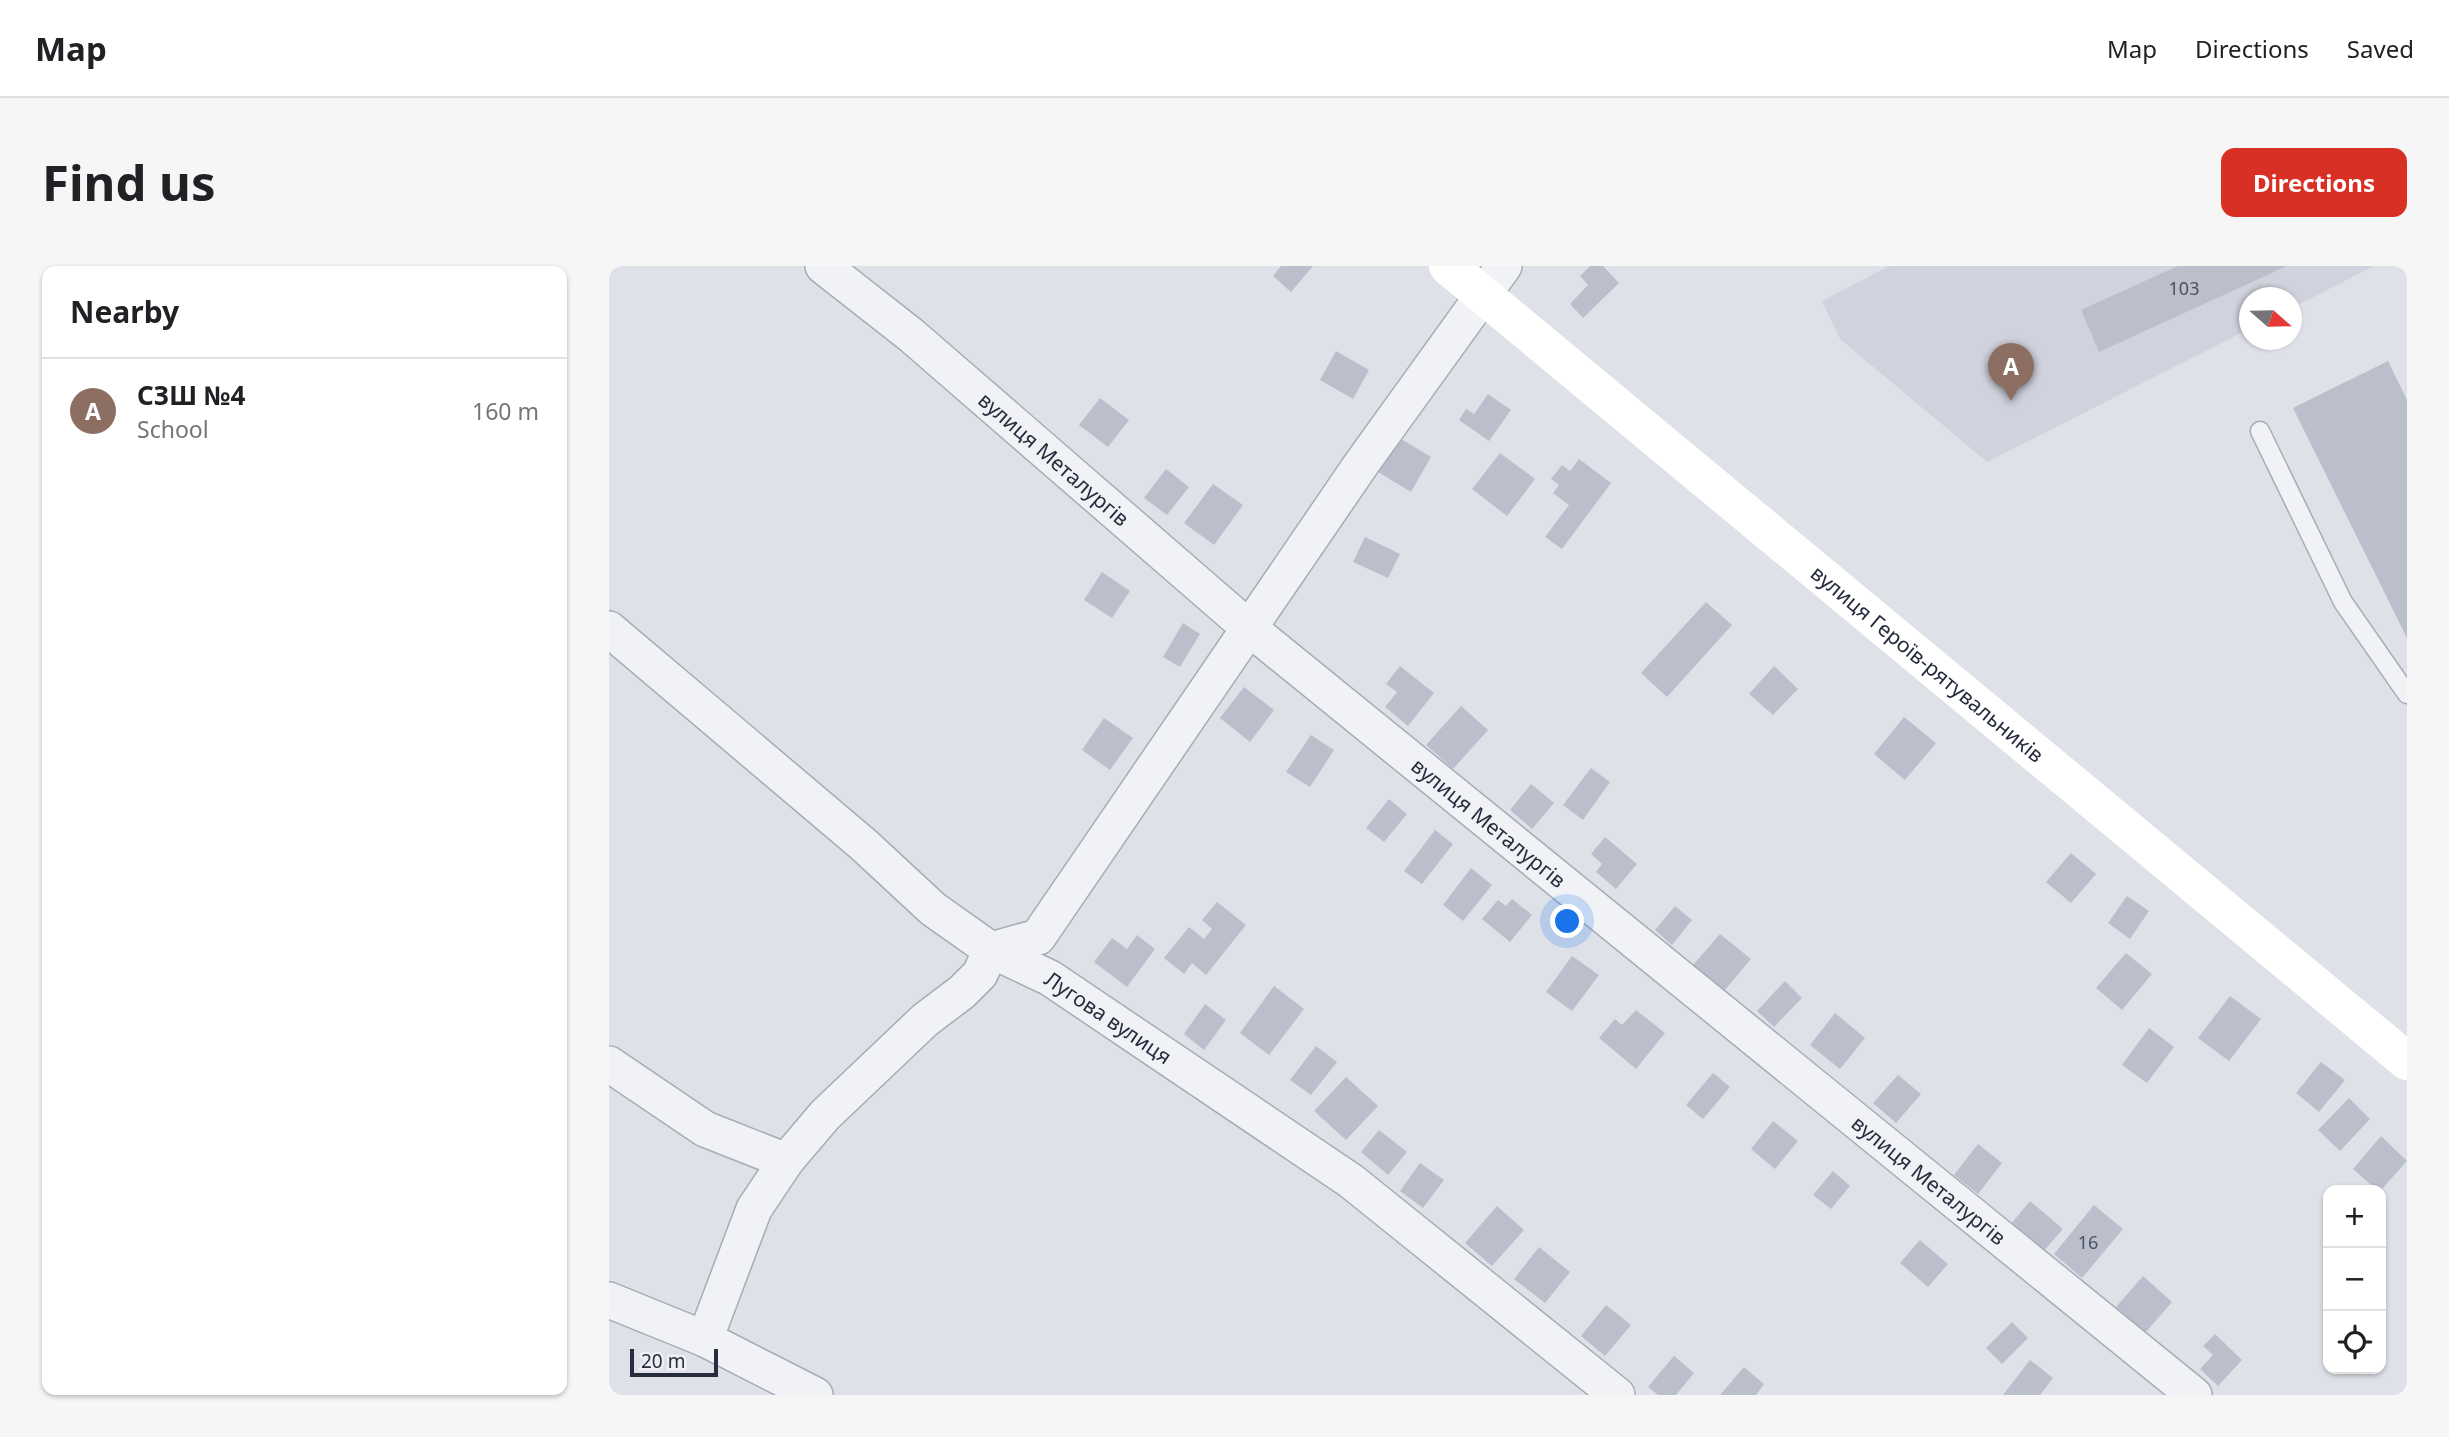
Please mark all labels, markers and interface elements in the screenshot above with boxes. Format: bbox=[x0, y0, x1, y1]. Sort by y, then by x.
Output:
text: Map bbox=[35, 26, 107, 71]
text: Map bbox=[2107, 32, 2157, 65]
text: Directions bbox=[2195, 32, 2309, 65]
text: Saved bbox=[2347, 32, 2414, 65]
button: Directions bbox=[2221, 148, 2407, 217]
text: Find us bbox=[42, 149, 216, 215]
house number: 103 bbox=[2169, 276, 2199, 300]
north arrow bbox=[2239, 287, 2302, 350]
text: Nearby bbox=[70, 291, 179, 332]
pin: A bbox=[1988, 343, 2034, 401]
text: СЗШ №4 bbox=[137, 377, 245, 413]
street label: вулиця Металургів bbox=[972, 386, 1135, 532]
text: A bbox=[85, 395, 101, 427]
text: 160 m bbox=[472, 395, 539, 427]
text: School bbox=[137, 413, 209, 445]
street label: вулиця Героїв-рятувальників bbox=[1805, 559, 2050, 768]
street label: вулиця Металургів bbox=[1406, 751, 1572, 894]
your location bbox=[1550, 904, 1584, 938]
street label: Лугова вулиця bbox=[1039, 964, 1177, 1070]
street label: вулиця Металургів bbox=[1846, 1109, 2012, 1251]
map controls bbox=[2323, 1185, 2386, 1374]
button: + bbox=[2323, 1185, 2386, 1248]
house number: 16 bbox=[2078, 1230, 2098, 1254]
button: − bbox=[2323, 1248, 2386, 1311]
button: locate bbox=[2323, 1311, 2386, 1374]
scale bar bbox=[630, 1346, 717, 1378]
text: 20 m bbox=[641, 1348, 685, 1374]

